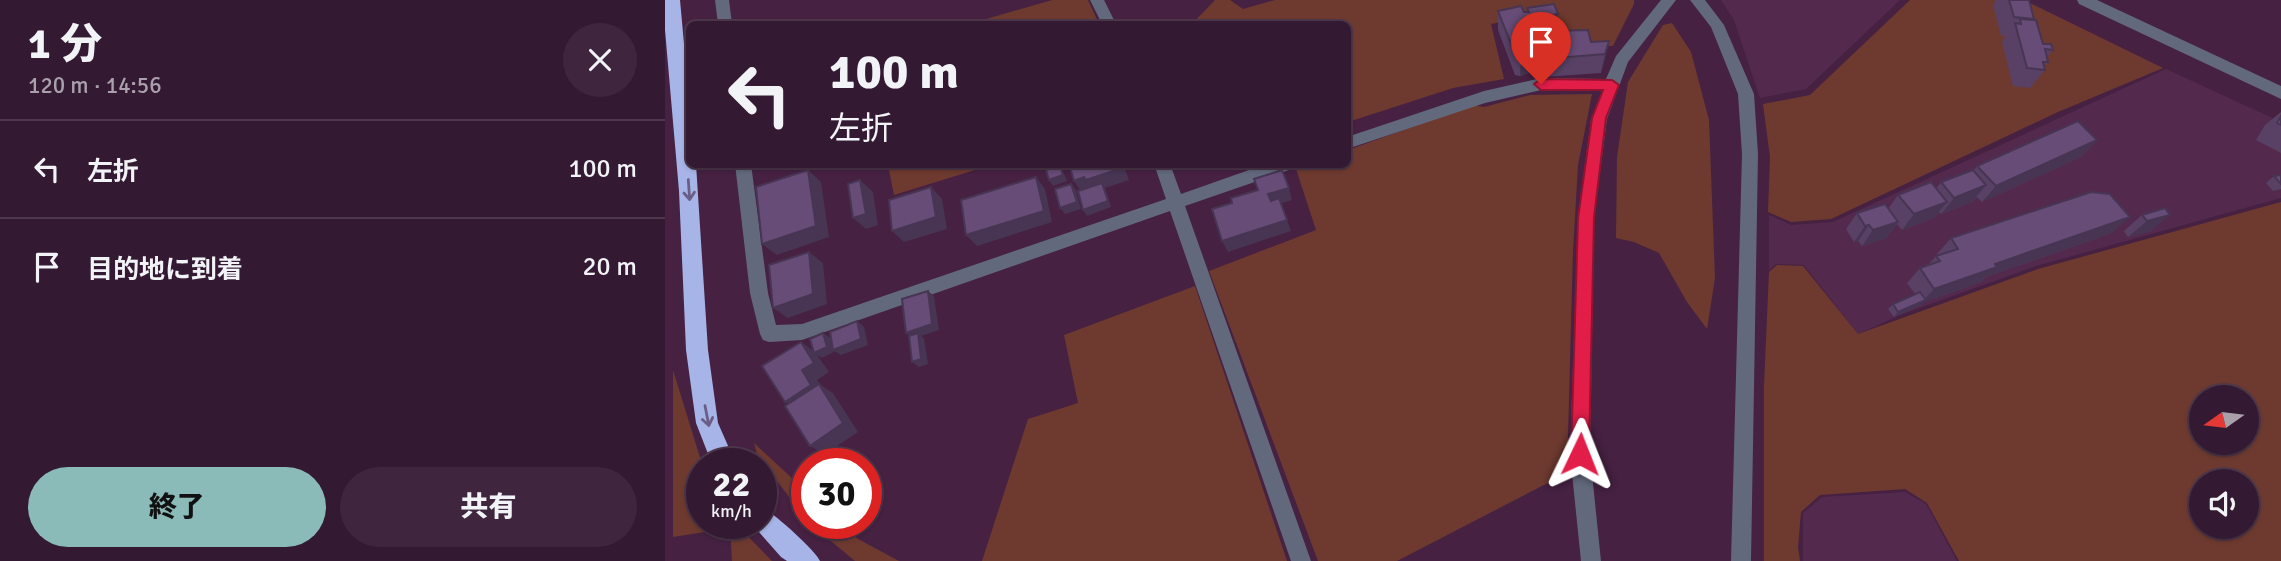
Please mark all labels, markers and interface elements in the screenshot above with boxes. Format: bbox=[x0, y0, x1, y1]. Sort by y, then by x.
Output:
pin bbox=[1511, 12.0, 1571, 84]
text: 1 分 bbox=[28, 19, 102, 70]
button: close bbox=[563, 23, 637, 97]
icon: arrive bbox=[1522, 23, 1560, 61]
text: 100 m bbox=[829, 42, 959, 102]
icon: left bbox=[714, 49, 805, 140]
text: 120 m · 14:56 bbox=[28, 71, 162, 100]
text: 左折 bbox=[829, 109, 893, 148]
icon: left bbox=[28, 150, 66, 188]
text: 100 m bbox=[568, 153, 637, 185]
text: 左折 bbox=[87, 156, 139, 188]
one-way arrow bbox=[683, 178, 696, 201]
icon: arrive bbox=[28, 248, 66, 286]
text: 20 m bbox=[582, 251, 637, 283]
text: 目的地に到着 bbox=[87, 254, 243, 286]
north arrow bbox=[2189, 385, 2259, 455]
map controls bbox=[2189, 385, 2259, 539]
one-way arrow bbox=[700, 404, 714, 427]
position arrow bbox=[1543, 417, 1617, 491]
speed limit sign: 30 bbox=[791, 448, 882, 539]
text: 22 bbox=[713, 463, 750, 506]
button: 終了 bbox=[28, 467, 326, 547]
button: 共有 bbox=[340, 467, 637, 547]
button: sound bbox=[2189, 469, 2259, 539]
text: km/h bbox=[711, 500, 752, 522]

